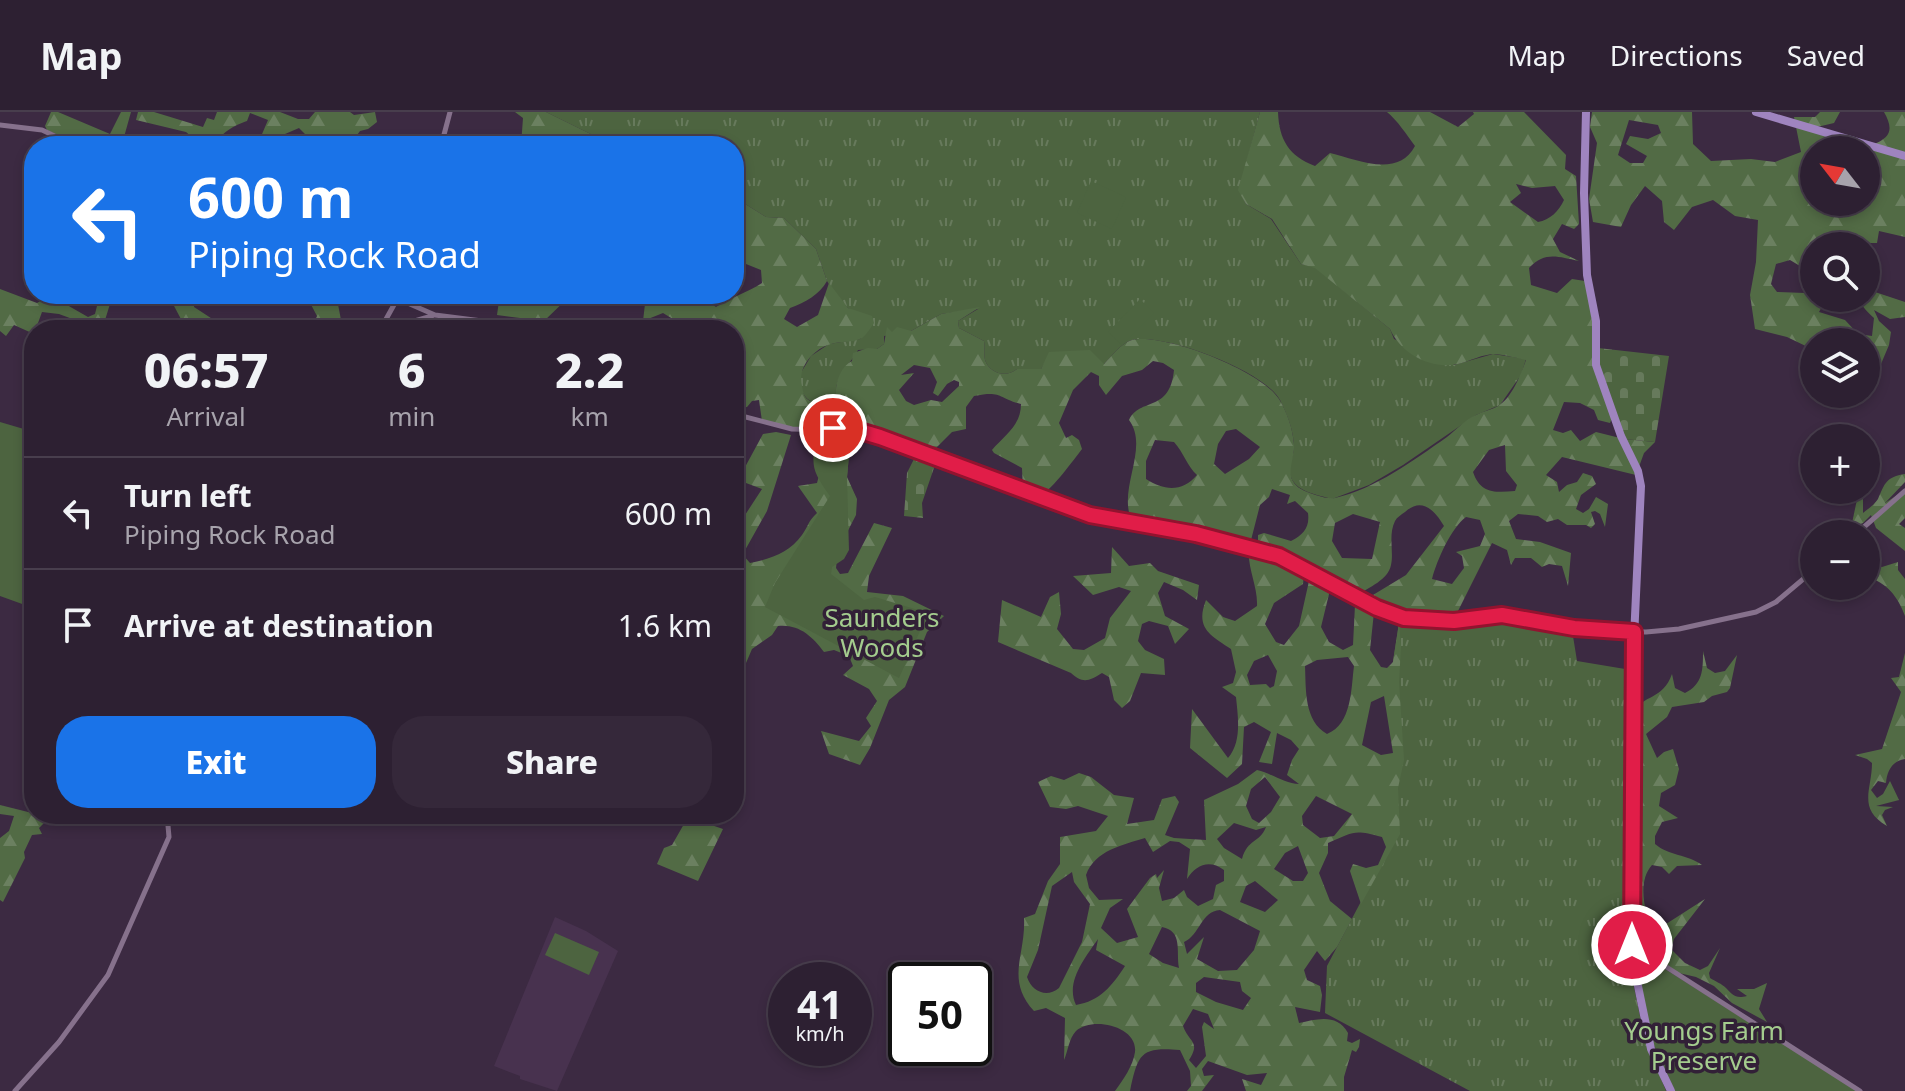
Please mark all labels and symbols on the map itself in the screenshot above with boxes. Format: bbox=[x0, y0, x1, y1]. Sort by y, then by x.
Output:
north arrow bbox=[1800, 136, 1880, 216]
pin bbox=[799, 394, 867, 462]
park label: Saunders Woods bbox=[825, 599, 939, 665]
position arrow bbox=[1590, 903, 1674, 987]
speed limit sign: 50 bbox=[888, 962, 992, 1066]
park label: Youngs Farm Preserve bbox=[1624, 1012, 1784, 1078]

